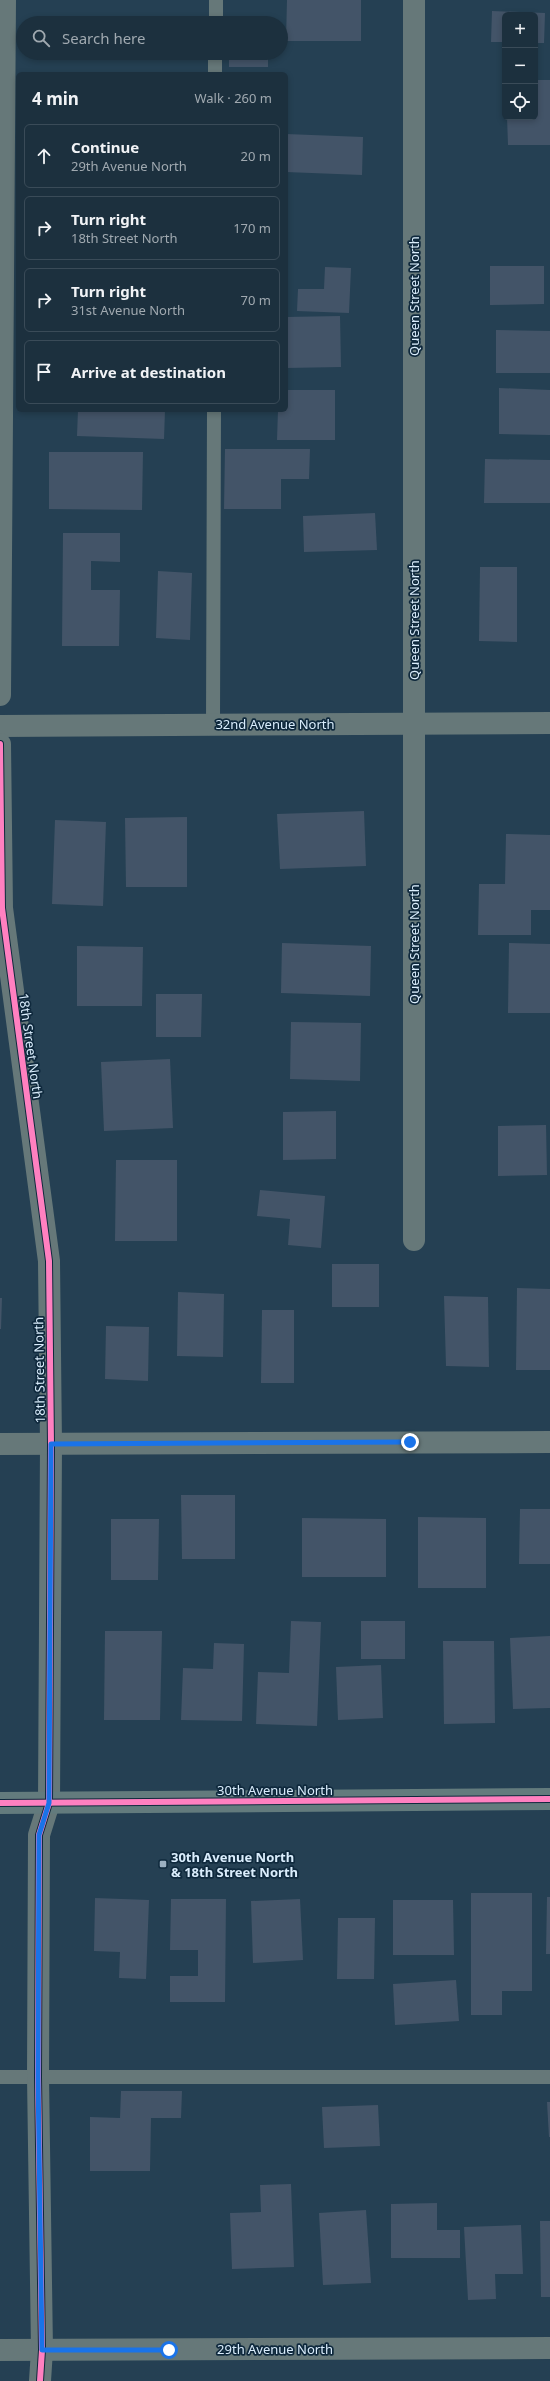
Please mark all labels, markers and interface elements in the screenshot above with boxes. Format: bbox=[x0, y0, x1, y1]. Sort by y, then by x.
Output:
map controls bbox=[502, 12, 538, 120]
button: + bbox=[502, 12, 538, 48]
search box bbox=[16, 16, 288, 60]
icon: search bbox=[30, 27, 52, 49]
text: Search here bbox=[62, 28, 145, 48]
button: − bbox=[502, 48, 538, 84]
button: locate bbox=[502, 84, 538, 120]
text: 4 min bbox=[32, 87, 79, 110]
text: Walk · 260 m bbox=[194, 89, 272, 107]
text: Continue bbox=[71, 137, 139, 157]
icon: ahead bbox=[33, 145, 55, 167]
text: 20 m bbox=[241, 147, 271, 165]
text: 29th Avenue North bbox=[71, 157, 187, 175]
text: Turn right bbox=[71, 209, 146, 229]
icon: right bbox=[33, 217, 55, 239]
text: 170 m bbox=[233, 219, 271, 237]
text: 18th Street North bbox=[71, 229, 178, 247]
street label: Queen Street North bbox=[405, 236, 423, 356]
text: Turn right bbox=[71, 281, 146, 301]
icon: right bbox=[33, 289, 55, 311]
text: 70 m bbox=[241, 291, 271, 309]
text: 31st Avenue North bbox=[71, 301, 185, 319]
icon: arrive bbox=[33, 361, 55, 383]
text: Arrive at destination bbox=[71, 362, 226, 382]
street label: Queen Street North bbox=[405, 560, 423, 680]
street label: 32nd Avenue North bbox=[215, 715, 335, 733]
street label: Queen Street North bbox=[405, 884, 423, 1004]
street label: 18th Street North bbox=[15, 992, 47, 1100]
street label: 18th Street North bbox=[29, 1317, 49, 1423]
route end bbox=[401, 1433, 419, 1451]
street label: 30th Avenue North bbox=[217, 1781, 333, 1799]
place label: 30th Avenue North & 18th Street North bbox=[171, 1848, 298, 1881]
marker: 30th Avenue North & 18th Street North bbox=[158, 1859, 168, 1869]
street label: 29th Avenue North bbox=[217, 2340, 333, 2358]
route start bbox=[160, 2341, 178, 2359]

